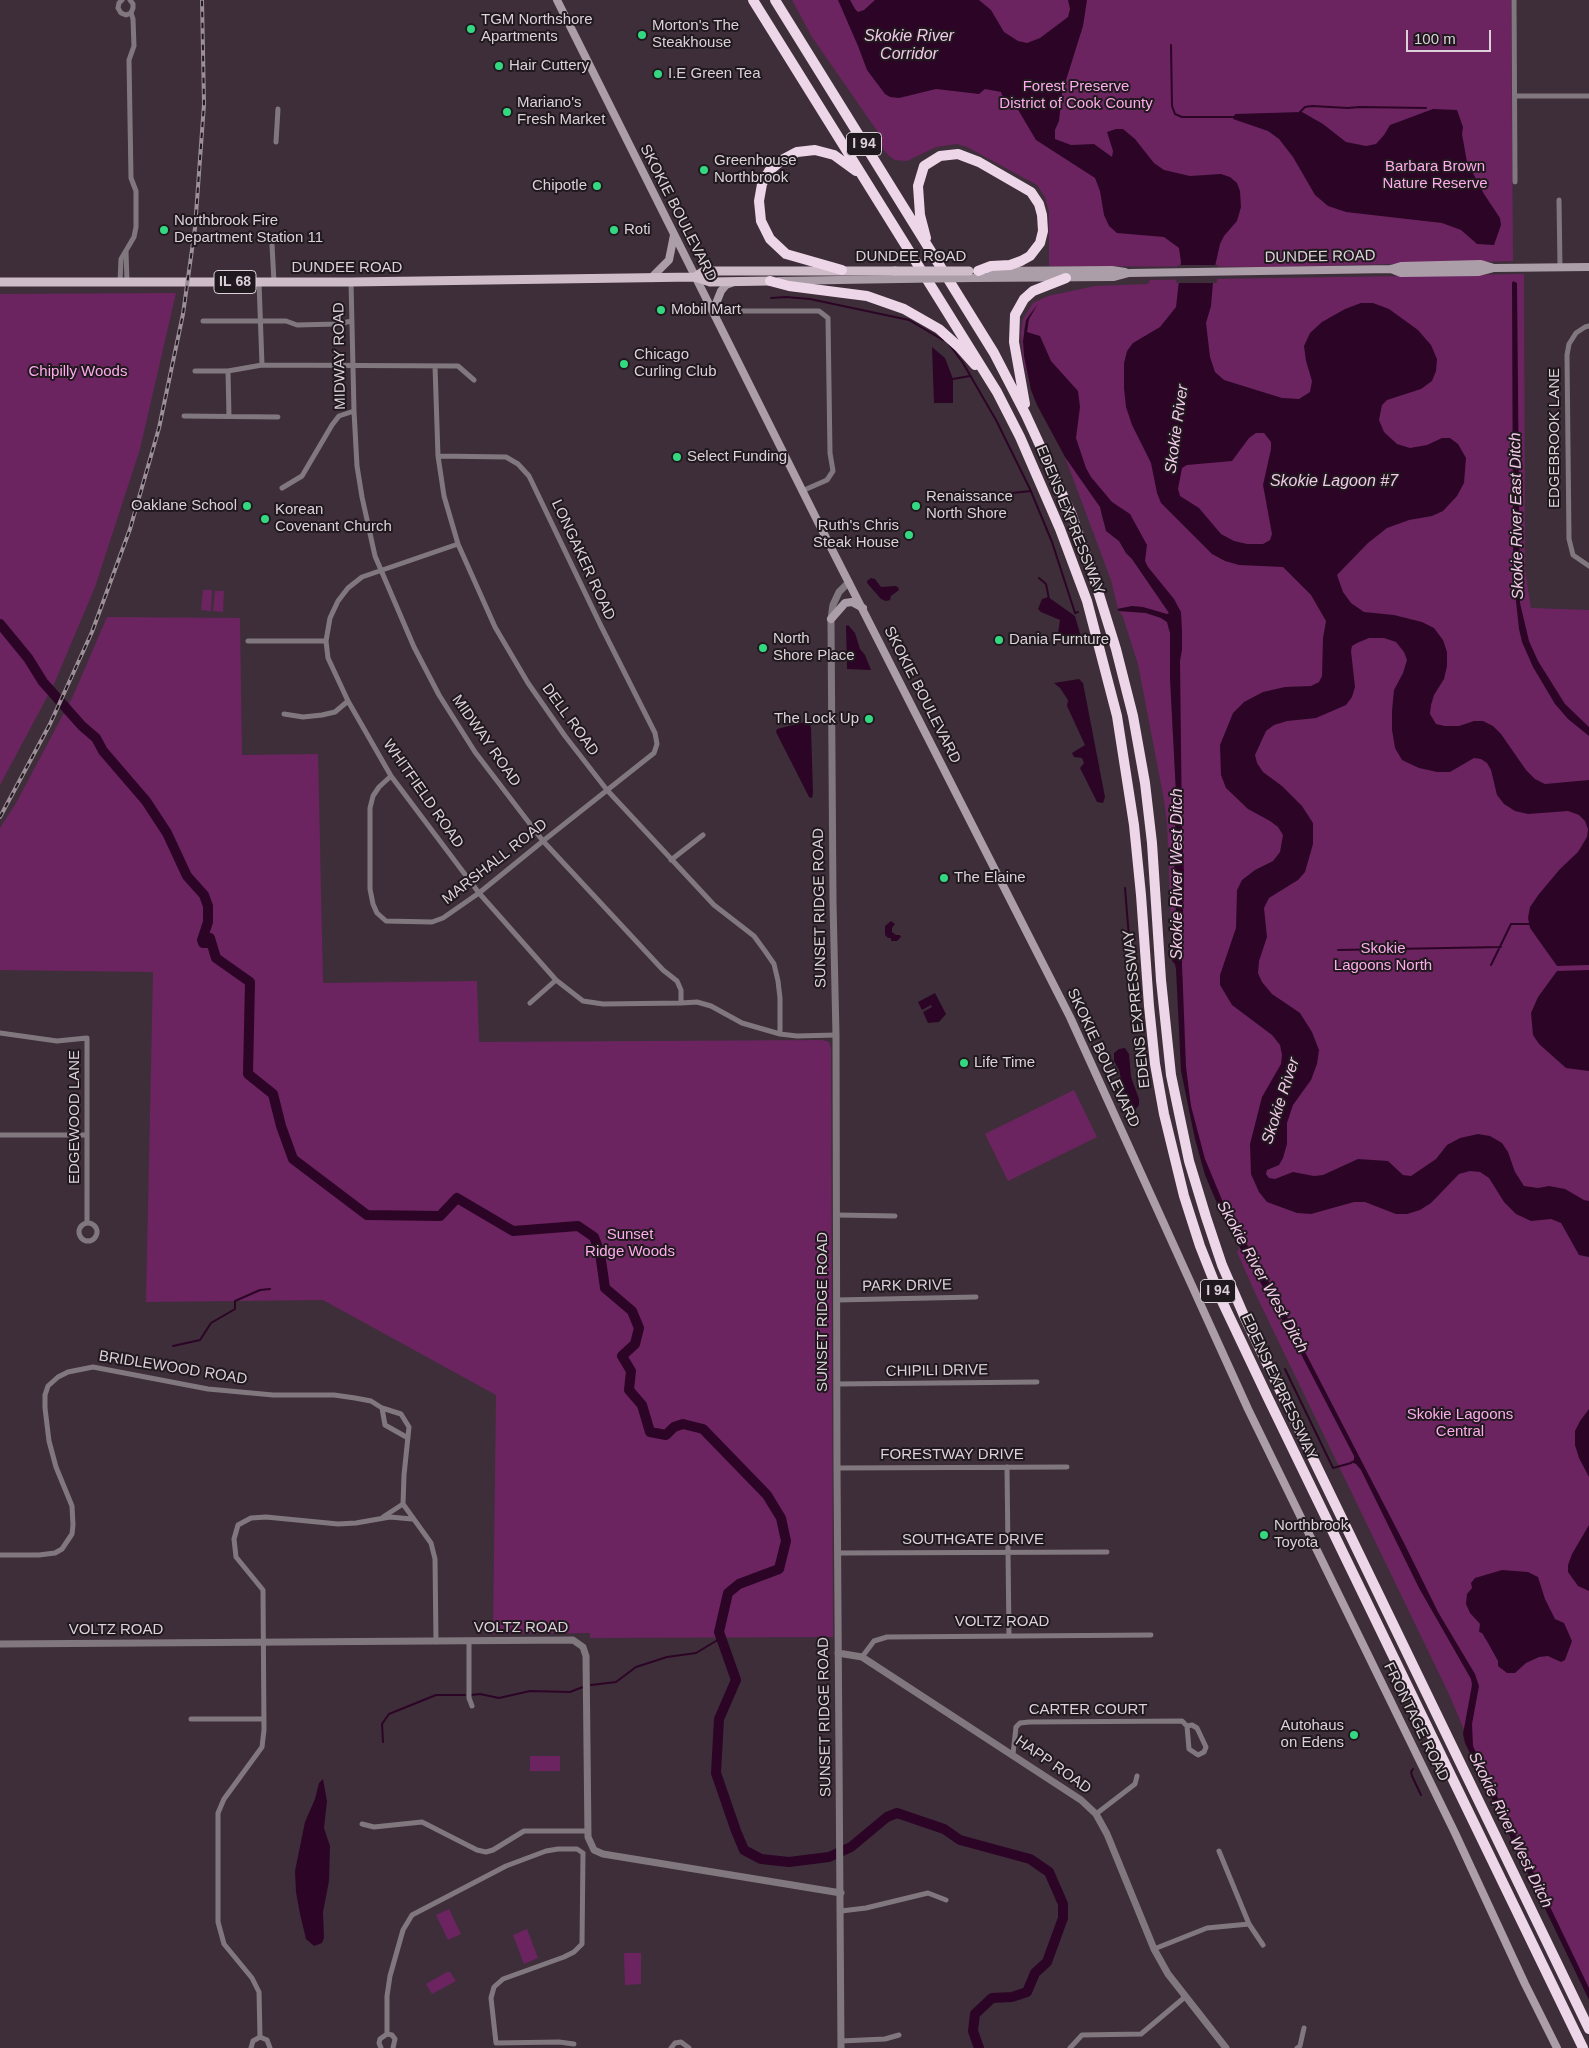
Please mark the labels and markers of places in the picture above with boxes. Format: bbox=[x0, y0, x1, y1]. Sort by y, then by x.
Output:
place label: TGM Northshore Apartments bbox=[481, 11, 593, 46]
place label: Morton's The Steakhouse bbox=[652, 17, 739, 52]
marker: TGM Northshore Apartments bbox=[465, 23, 477, 35]
marker: Morton's The Steakhouse bbox=[636, 29, 648, 41]
place label: Hair Cuttery bbox=[509, 57, 589, 75]
marker: Hair Cuttery bbox=[493, 60, 505, 72]
place label: I.E Green Tea bbox=[668, 65, 761, 83]
marker: I.E Green Tea bbox=[652, 68, 664, 80]
place label: Mariano's Fresh Market bbox=[517, 94, 605, 129]
marker: Mariano's Fresh Market bbox=[501, 106, 513, 118]
place label: Greenhouse Northbrook bbox=[714, 152, 797, 187]
marker: Greenhouse Northbrook bbox=[698, 164, 710, 176]
place label: Chipotle bbox=[532, 177, 587, 195]
marker: Chipotle bbox=[591, 180, 603, 192]
place label: Northbrook Fire Department Station 11 bbox=[174, 212, 323, 247]
place label: Roti bbox=[624, 221, 651, 239]
marker: Northbrook Fire Department Station 11 bbox=[158, 224, 170, 236]
marker: Roti bbox=[608, 224, 620, 236]
place label: Mobil Mart bbox=[671, 301, 741, 319]
marker: Mobil Mart bbox=[655, 304, 667, 316]
place label: Chicago Curling Club bbox=[634, 346, 717, 381]
marker: Chicago Curling Club bbox=[618, 358, 630, 370]
place label: Select Funding bbox=[687, 448, 787, 466]
marker: Select Funding bbox=[671, 451, 683, 463]
place label: Renaissance North Shore bbox=[926, 488, 1013, 523]
place label: Oaklane School bbox=[131, 497, 237, 515]
marker: Oaklane School bbox=[241, 500, 253, 512]
marker: Renaissance North Shore bbox=[910, 500, 922, 512]
place label: Korean Covenant Church bbox=[275, 501, 392, 536]
marker: Korean Covenant Church bbox=[259, 513, 271, 525]
place label: Ruth's Chris Steak House bbox=[813, 517, 899, 552]
marker: Ruth's Chris Steak House bbox=[903, 529, 915, 541]
place label: North Shore Place bbox=[773, 630, 855, 665]
place label: Dania Furnture bbox=[1009, 631, 1109, 649]
marker: Dania Furnture bbox=[993, 634, 1005, 646]
marker: North Shore Place bbox=[757, 642, 769, 654]
place label: The Lock Up bbox=[774, 710, 859, 728]
marker: The Lock Up bbox=[863, 713, 875, 725]
place label: The Elaine bbox=[954, 869, 1026, 887]
marker: The Elaine bbox=[938, 872, 950, 884]
place label: Life Time bbox=[974, 1054, 1035, 1072]
marker: Life Time bbox=[958, 1057, 970, 1069]
place label: Northbrook Toyota bbox=[1274, 1517, 1348, 1552]
marker: Northbrook Toyota bbox=[1258, 1529, 1270, 1541]
place label: Autohaus on Edens bbox=[1281, 1717, 1344, 1752]
marker: Autohaus on Edens bbox=[1348, 1729, 1360, 1741]

